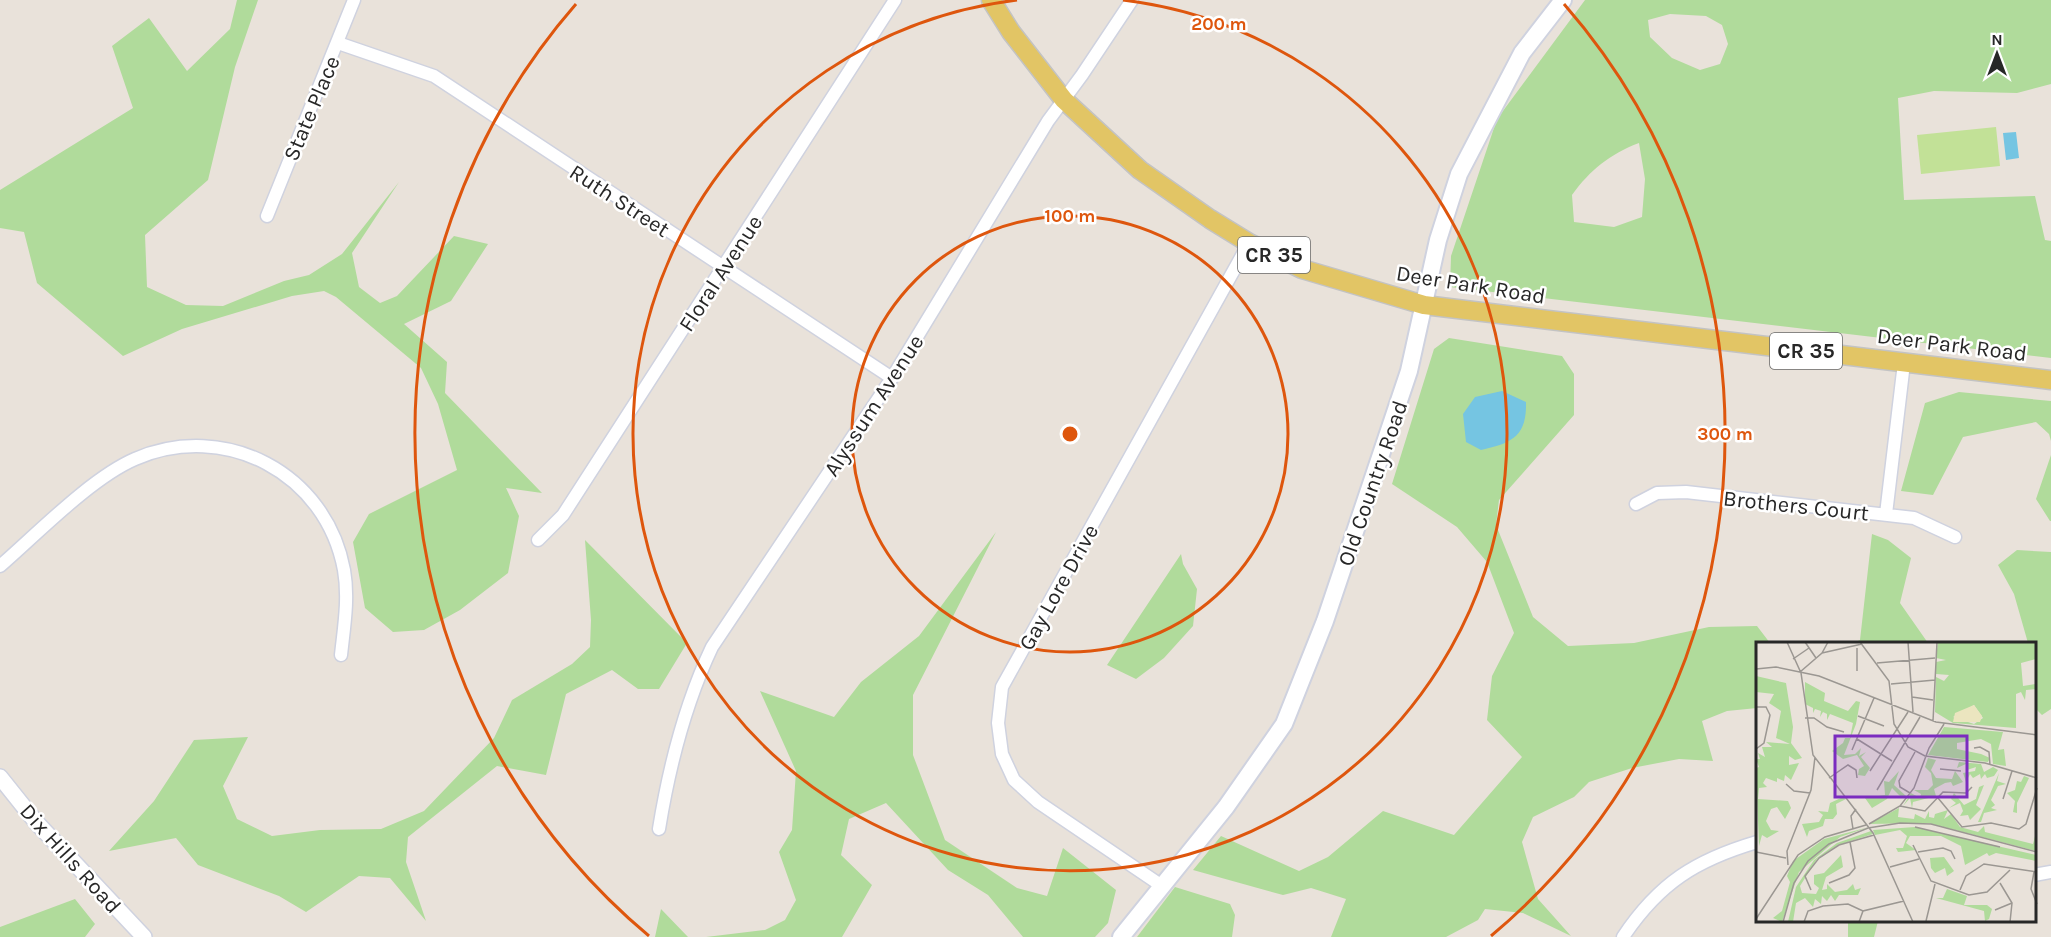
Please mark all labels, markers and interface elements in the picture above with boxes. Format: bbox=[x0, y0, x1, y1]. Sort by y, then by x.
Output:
text: 200 m bbox=[1191, 13, 1247, 35]
north arrow bbox=[1967, 24, 2027, 84]
text: N bbox=[1991, 30, 2003, 49]
street label: State Place bbox=[278, 52, 346, 165]
street label: Ruth Street bbox=[565, 159, 674, 243]
text: 100 m bbox=[1045, 205, 1095, 227]
street label: Floral Avenue bbox=[674, 210, 768, 337]
road number: CR 35 bbox=[1238, 237, 1310, 273]
street label: Deer Park Road bbox=[1394, 260, 1547, 310]
street label: Deer Park Road bbox=[1875, 323, 2028, 367]
street label: Alyssum Avenue bbox=[818, 330, 929, 481]
road number: CR 35 bbox=[1770, 333, 1842, 369]
street label: Old Country Road bbox=[1332, 397, 1413, 569]
text: 300 m bbox=[1697, 423, 1753, 445]
centre of rings bbox=[1060, 424, 1080, 444]
street label: Brothers Court bbox=[1722, 485, 1870, 527]
street label: Gay Lore Drive bbox=[1014, 520, 1104, 655]
inset map bbox=[1756, 642, 2036, 922]
street label: Dix Hills Road bbox=[14, 798, 126, 919]

